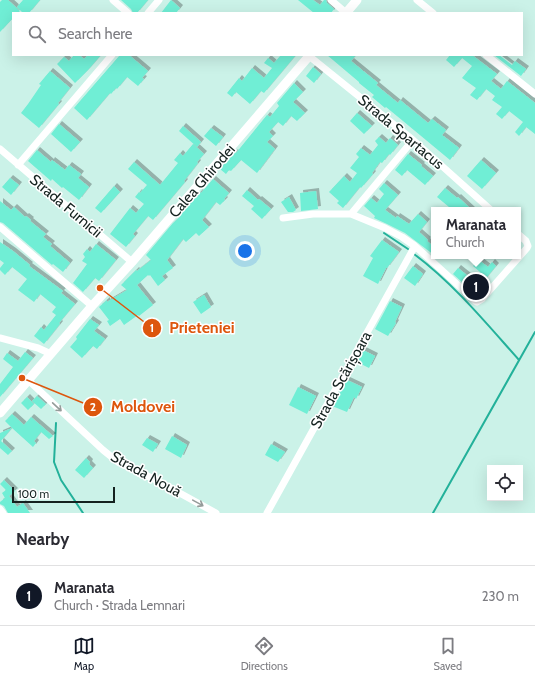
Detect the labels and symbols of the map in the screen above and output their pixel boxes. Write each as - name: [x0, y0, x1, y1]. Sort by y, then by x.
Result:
- street label: Strada Spartacus: [354, 91, 448, 173]
- street label: Calea Ghirodei: [165, 141, 239, 221]
- street label: Strada Furnicii: [26, 171, 106, 241]
- your location: [235, 241, 255, 261]
- pin: 1: [463, 272, 489, 302]
- callout: Prieteniei: [142, 314, 243, 342]
- text: Prieteniei: [169, 318, 235, 337]
- text: 1: [150, 320, 154, 335]
- street label: Strada Scărișoara: [307, 327, 376, 432]
- callout: Moldovei: [83, 393, 183, 421]
- text: Moldovei: [111, 397, 175, 416]
- text: 2: [90, 399, 96, 414]
- one-way arrow: [52, 402, 62, 412]
- street label: Strada Nouă: [108, 447, 185, 501]
- scale bar: [12, 485, 115, 504]
- one-way arrow: [192, 499, 204, 507]

